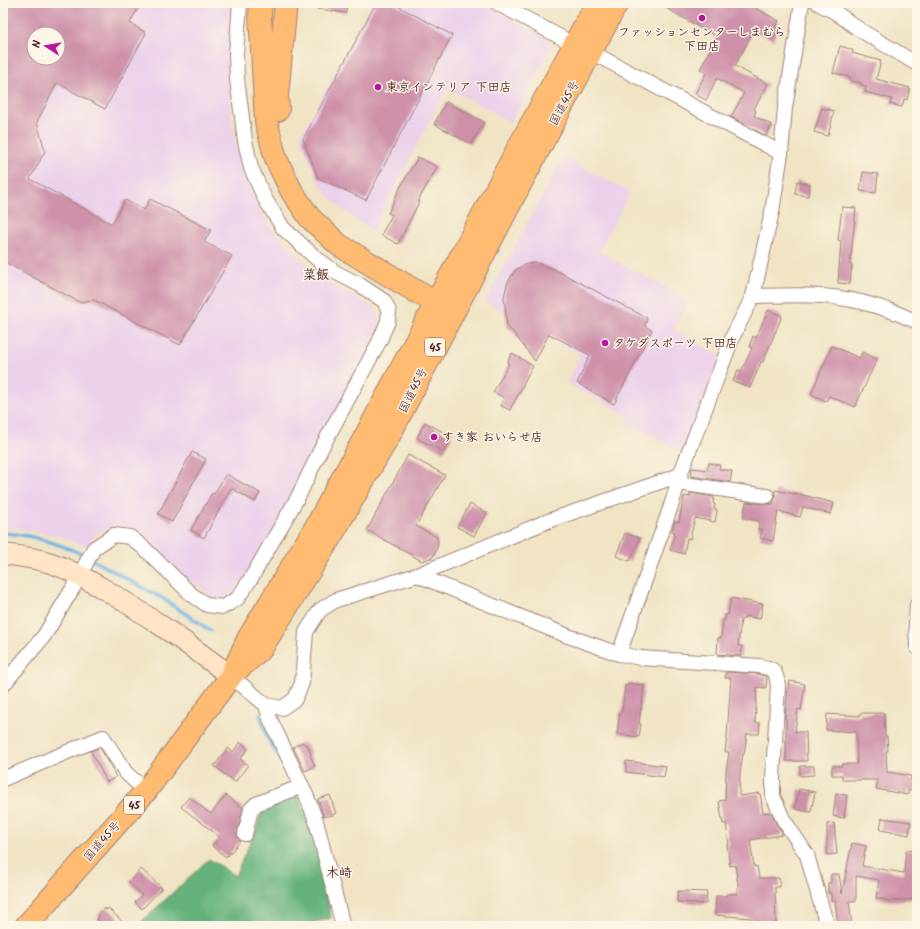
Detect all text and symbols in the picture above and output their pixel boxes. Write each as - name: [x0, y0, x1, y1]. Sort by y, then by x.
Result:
- marker: ファッションセンターしまむら 下田店: [697, 13, 707, 23]
- place label: ファッションセンターしまむら 下田店: [618, 23, 786, 56]
- north arrow: [26, 26, 66, 66]
- text: N: [28, 39, 47, 49]
- street label: 国道45号: [545, 77, 584, 129]
- place label: 東京インテリア 下田店: [386, 78, 512, 97]
- marker: 東京インテリア 下田店: [373, 82, 383, 92]
- district label: 菜飯: [303, 265, 329, 286]
- place label: タケダスポーツ 下田店: [613, 334, 737, 353]
- road number: 45: [425, 338, 445, 356]
- marker: タケダスポーツ 下田店: [600, 338, 610, 348]
- street label: 国道45号: [394, 364, 433, 416]
- place label: すき家 おいらせ店: [442, 428, 543, 447]
- marker: すき家 おいらせ店: [429, 432, 439, 442]
- road number: 45: [124, 796, 144, 814]
- street label: 国道45号: [79, 817, 126, 866]
- district label: 木崎: [326, 863, 352, 884]

